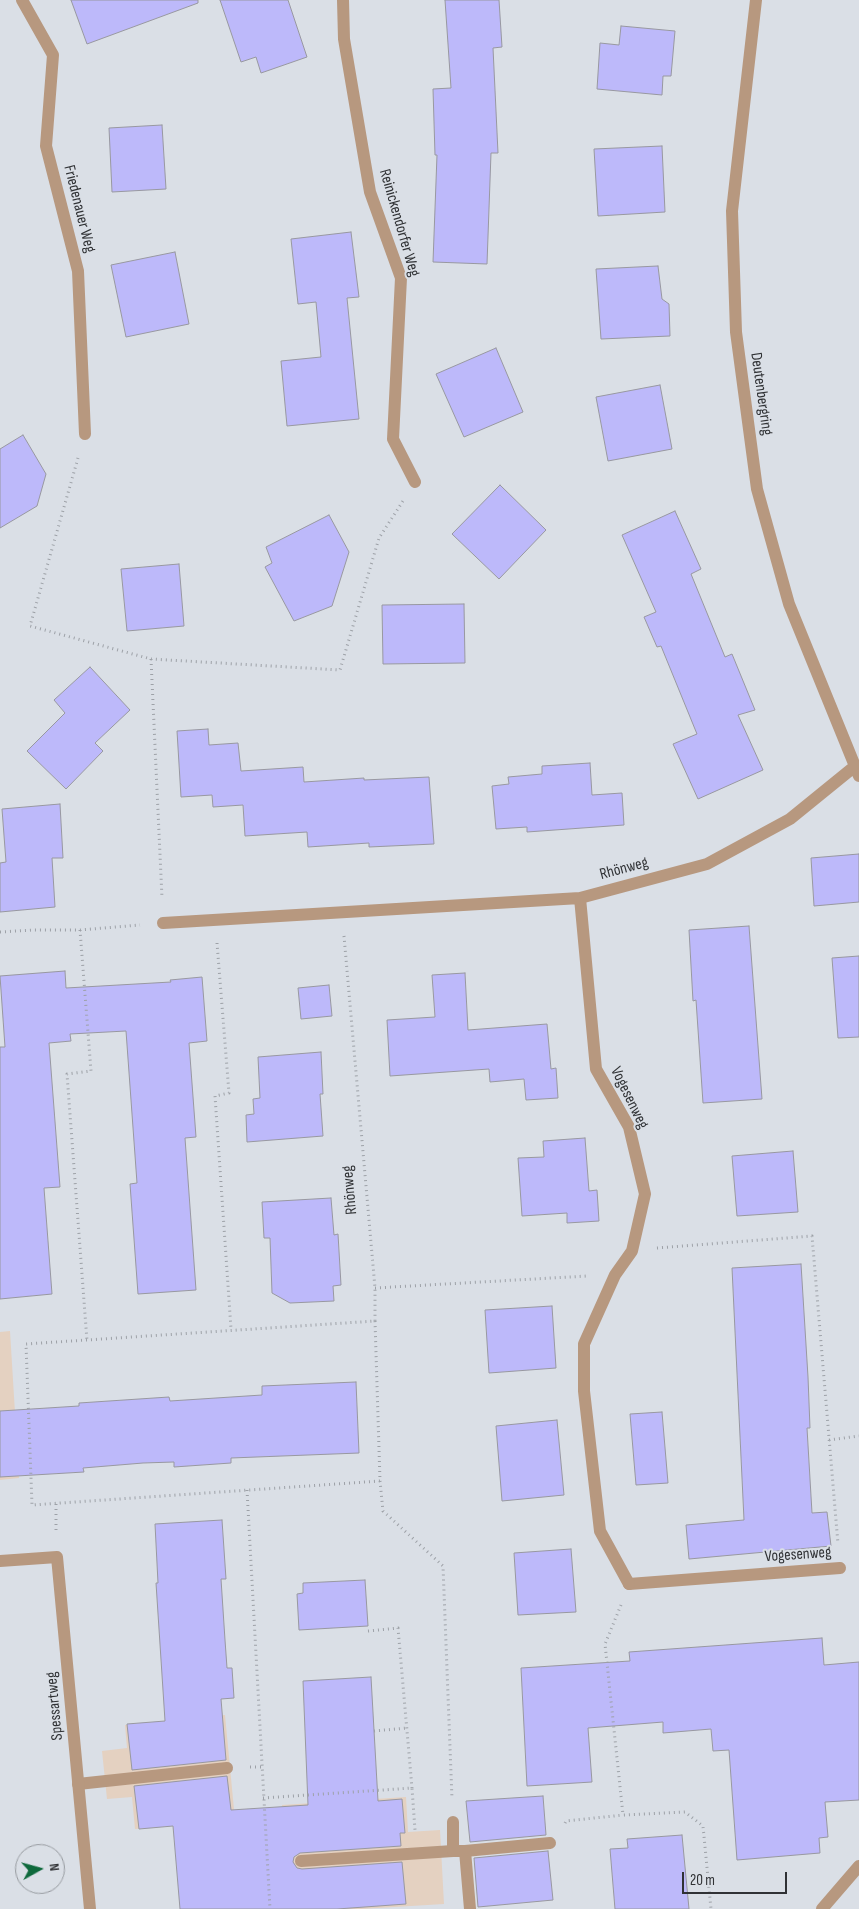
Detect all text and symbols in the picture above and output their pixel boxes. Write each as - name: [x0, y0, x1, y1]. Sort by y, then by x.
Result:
- street label: Friedenauer Weg: [59, 163, 99, 255]
- street label: Reinickendorfer Weg: [374, 167, 424, 279]
- street label: Deutenbergring: [746, 351, 776, 437]
- street label: Rhönweg: [598, 853, 650, 885]
- street label: Vogesenweg: [606, 1064, 652, 1132]
- street label: Rhönweg: [338, 1165, 362, 1215]
- street label: Vogesenweg: [764, 1543, 832, 1567]
- street label: Spessartweg: [42, 1671, 68, 1741]
- north arrow: [15, 1844, 65, 1894]
- text: N: [45, 1862, 63, 1872]
- scale bar: [684, 1862, 789, 1894]
- text: 20 m: [690, 1871, 715, 1890]

